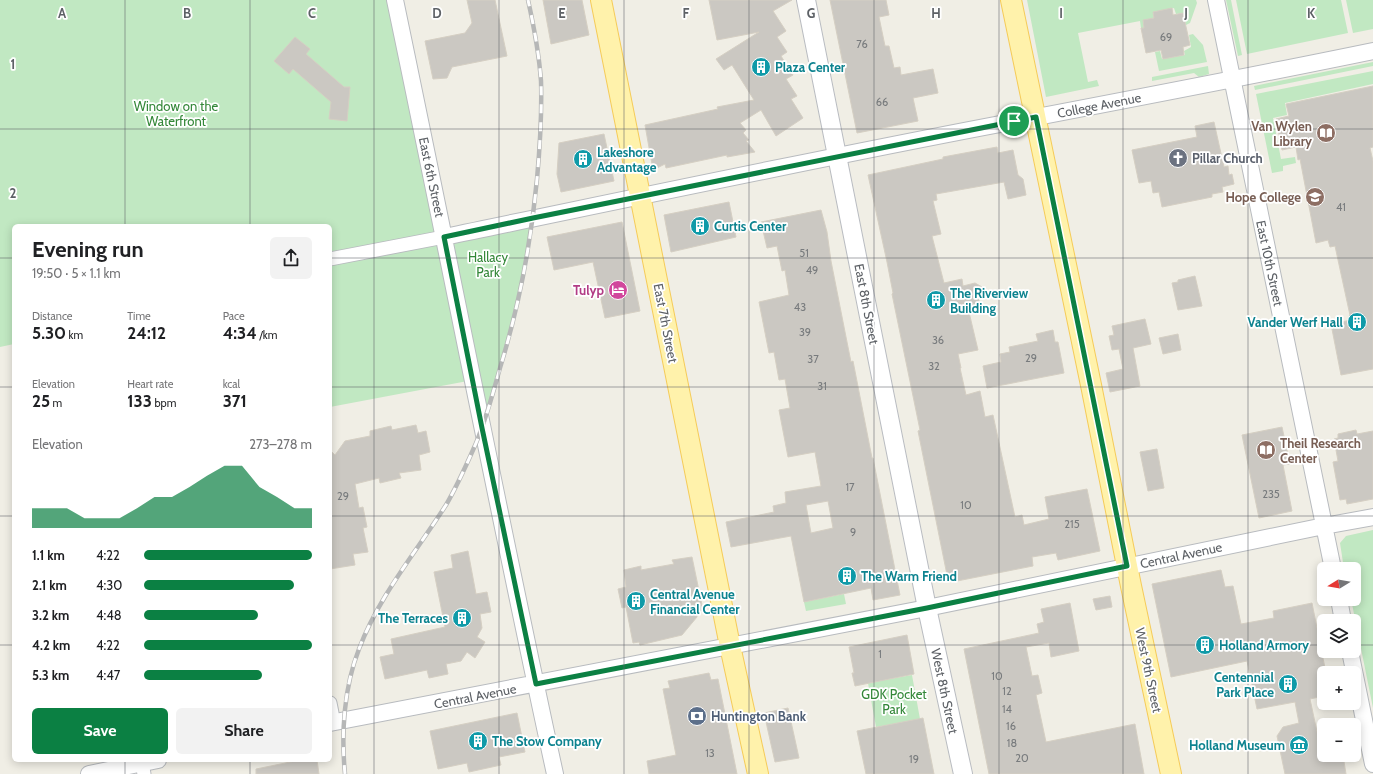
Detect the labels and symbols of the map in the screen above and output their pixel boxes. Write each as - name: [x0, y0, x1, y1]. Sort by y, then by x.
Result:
- text: A: [58, 5, 67, 21]
- text: B: [183, 5, 191, 21]
- text: C: [308, 5, 316, 21]
- text: D: [432, 5, 442, 21]
- text: E: [558, 5, 566, 21]
- text: F: [683, 5, 690, 21]
- text: G: [807, 5, 816, 21]
- text: H: [931, 5, 941, 21]
- text: I: [1059, 5, 1063, 21]
- text: J: [1183, 5, 1188, 21]
- text: K: [1307, 5, 1316, 21]
- house number: 69: [1160, 30, 1172, 44]
- house number: 76: [856, 37, 868, 51]
- text: 1: [11, 56, 15, 72]
- building icon: Plaza Center: [750, 56, 772, 78]
- place label: Plaza Center: [775, 59, 846, 75]
- street label: College Avenue: [1056, 89, 1143, 121]
- house number: 66: [876, 95, 888, 109]
- park label: Window on the Waterfront: [134, 98, 219, 129]
- pin: [997, 104, 1031, 138]
- place label: Van Wylen Library: [1251, 118, 1312, 149]
- library icon: Van Wylen Library: [1315, 122, 1337, 144]
- street label: East 6th Street: [416, 136, 448, 219]
- place label: Lakeshore Advantage: [597, 144, 657, 175]
- church icon: Pillar Church: [1167, 147, 1189, 169]
- building icon: Lakeshore Advantage: [572, 148, 594, 170]
- place label: Pillar Church: [1192, 150, 1263, 166]
- text: 2: [10, 185, 17, 201]
- school or university icon: Hope College: [1304, 186, 1326, 208]
- place label: Hope College: [1225, 189, 1301, 205]
- house number: 41: [1336, 200, 1346, 214]
- building icon: Curtis Center: [689, 215, 711, 237]
- place label: Curtis Center: [714, 218, 787, 234]
- street label: East 10th Street: [1253, 219, 1287, 308]
- house number: 51: [799, 246, 809, 260]
- park label: Hallacy Park: [468, 249, 508, 280]
- street label: East 8th Street: [851, 262, 883, 346]
- house number: 49: [806, 263, 818, 277]
- hotel icon: Tulyp: [607, 279, 629, 301]
- place label: Tulyp: [573, 282, 605, 298]
- street label: East 7th Street: [650, 282, 682, 365]
- place label: The Riverview Building: [950, 285, 1029, 316]
- building icon: The Riverview Building: [925, 289, 947, 311]
- house number: 43: [794, 300, 806, 314]
- building icon: Vander Werf Hall: [1346, 311, 1368, 333]
- place label: Vander Werf Hall: [1247, 314, 1344, 330]
- house number: 39: [799, 325, 811, 339]
- house number: 36: [932, 333, 944, 347]
- house number: 29: [1025, 351, 1037, 365]
- house number: 37: [807, 352, 819, 366]
- house number: 32: [928, 359, 940, 373]
- house number: 31: [817, 379, 827, 393]
- place label: Theil Research Center: [1280, 435, 1361, 466]
- library icon: Theil Research Center: [1255, 439, 1277, 461]
- house number: 17: [845, 480, 855, 494]
- house number: 235: [1262, 487, 1280, 501]
- house number: 29: [337, 489, 349, 503]
- house number: 10: [960, 498, 972, 512]
- house number: 215: [1064, 517, 1080, 531]
- house number: 9: [850, 525, 856, 539]
- street label: Central Avenue: [1138, 538, 1224, 572]
- north arrow: [1317, 562, 1361, 606]
- building icon: The Warm Friend: [836, 565, 858, 587]
- place label: The Warm Friend: [861, 568, 957, 584]
- place label: Central Avenue Financial Center: [650, 586, 740, 617]
- building icon: Central Avenue Financial Center: [625, 590, 647, 612]
- building icon: The Terraces: [451, 607, 473, 629]
- place label: The Terraces: [378, 610, 448, 626]
- street label: West 9th Street: [1132, 626, 1166, 714]
- building icon: Holland Armory: [1194, 634, 1216, 656]
- place label: Holland Armory: [1219, 637, 1309, 653]
- house number: 1: [878, 647, 882, 661]
- street label: West 8th Street: [928, 647, 962, 736]
- house number: 10: [991, 669, 1003, 683]
- place label: Centennial Park Place: [1214, 669, 1275, 700]
- building icon: Centennial Park Place: [1277, 673, 1299, 695]
- street label: Central Avenue: [432, 680, 518, 712]
- house number: 12: [1002, 684, 1012, 698]
- park label: GDK Pocket Park: [861, 686, 927, 717]
- house number: 14: [1002, 702, 1013, 716]
- bank icon: Huntington Bank: [686, 705, 708, 727]
- place label: Huntington Bank: [711, 708, 807, 724]
- house number: 16: [1006, 719, 1016, 733]
- building icon: The Stow Company: [467, 730, 489, 752]
- place label: The Stow Company: [492, 733, 602, 749]
- museum icon: Holland Museum: [1288, 734, 1310, 756]
- house number: 18: [1007, 736, 1017, 750]
- place label: Holland Museum: [1189, 737, 1285, 753]
- house number: 13: [705, 746, 715, 760]
- house number: 20: [1015, 751, 1029, 765]
- house number: 19: [909, 752, 919, 766]

